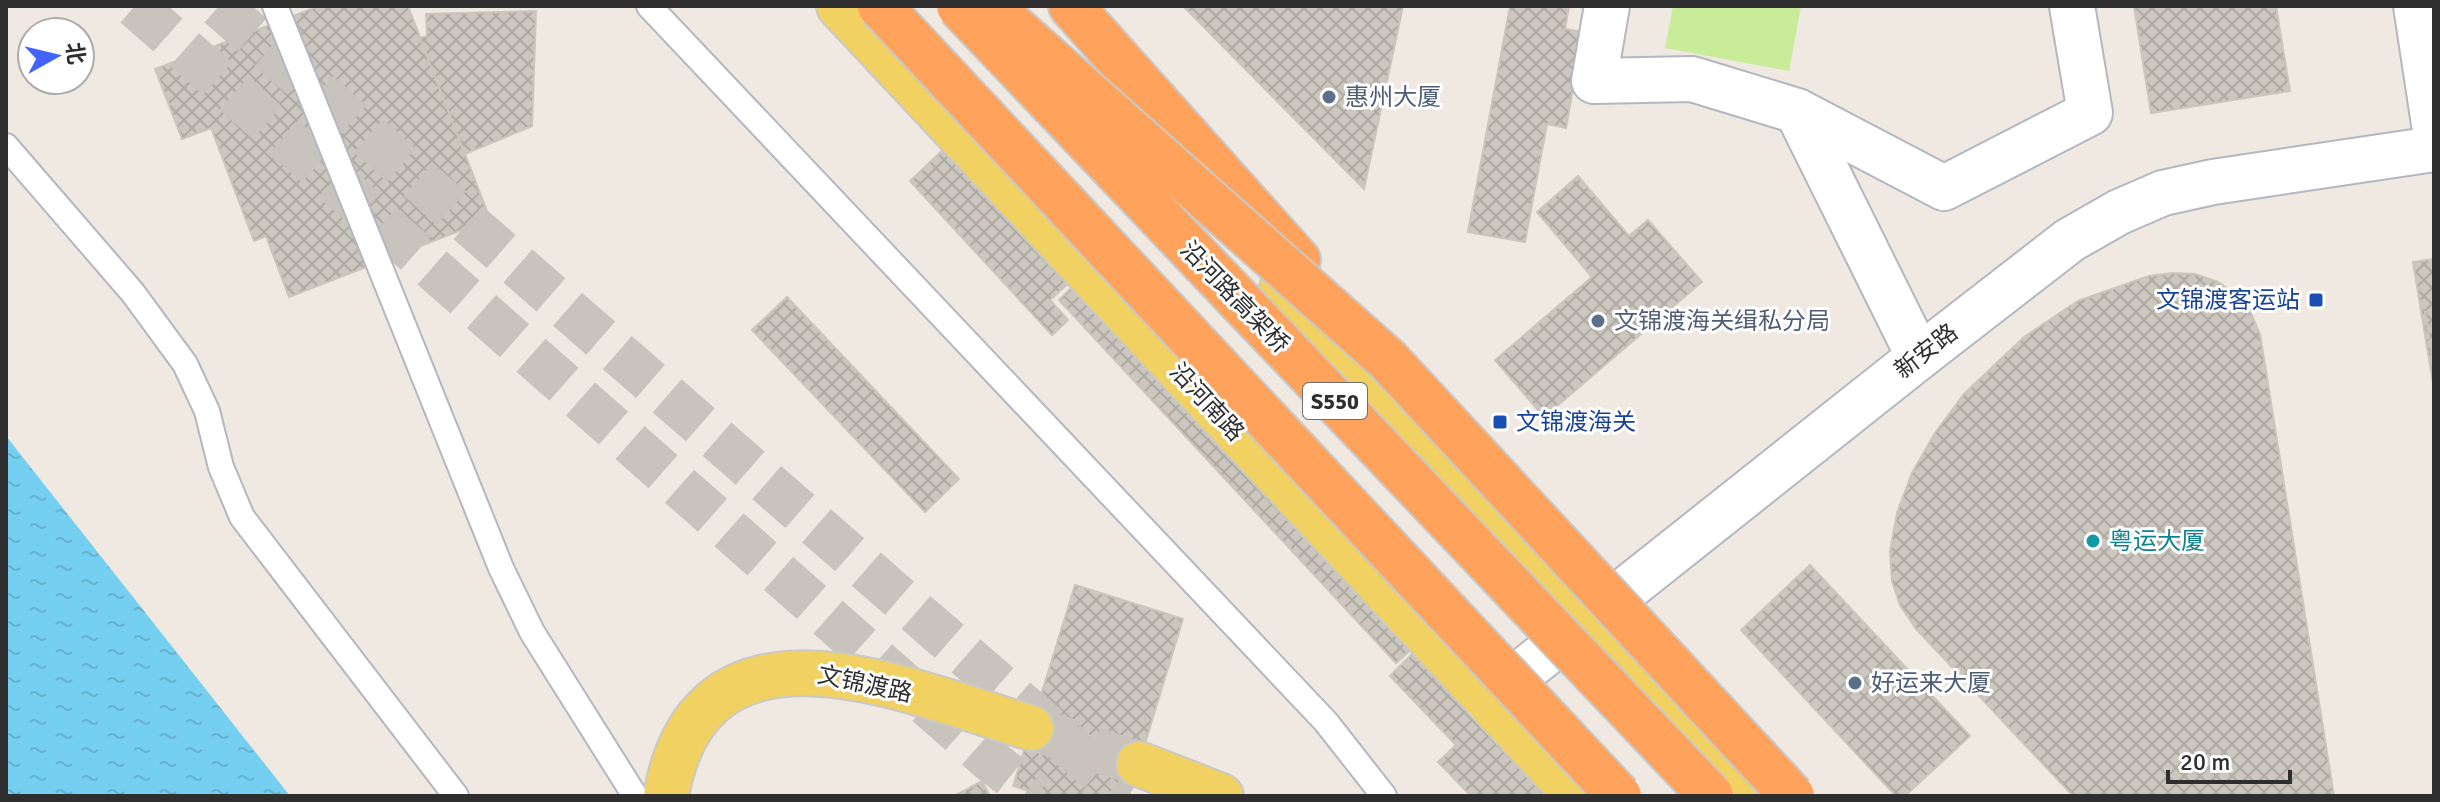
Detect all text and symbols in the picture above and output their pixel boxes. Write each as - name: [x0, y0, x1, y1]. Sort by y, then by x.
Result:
- north arrow: [16, 16, 96, 96]
- text: 北: [60, 41, 90, 66]
- place label: 惠州大厦: [1345, 82, 1441, 112]
- marker: 惠州大厦: [1320, 88, 1338, 106]
- street label: 沿河路高架桥: [1174, 235, 1296, 359]
- place label: 文锦渡客运站: [2156, 285, 2300, 315]
- marker: 文锦渡客运站: [2307, 291, 2325, 309]
- place label: 文锦渡海关缉私分局: [1614, 306, 1830, 336]
- marker: 文锦渡海关缉私分局: [1589, 312, 1607, 330]
- street label: 新安路: [1888, 317, 1964, 385]
- street label: 沿河南路: [1163, 357, 1251, 447]
- road number: S550: [1303, 383, 1367, 419]
- place label: 文锦渡海关: [1516, 407, 1636, 437]
- marker: 文锦渡海关: [1491, 413, 1509, 431]
- place label: 粤运大厦: [2109, 526, 2205, 556]
- marker: 粤运大厦: [2084, 532, 2102, 550]
- street label: 文锦渡路: [815, 659, 915, 709]
- place label: 好运来大厦: [1871, 668, 1991, 698]
- marker: 好运来大厦: [1846, 674, 1864, 692]
- scale bar: [2168, 734, 2290, 784]
- text: 20 m: [2180, 747, 2230, 777]

